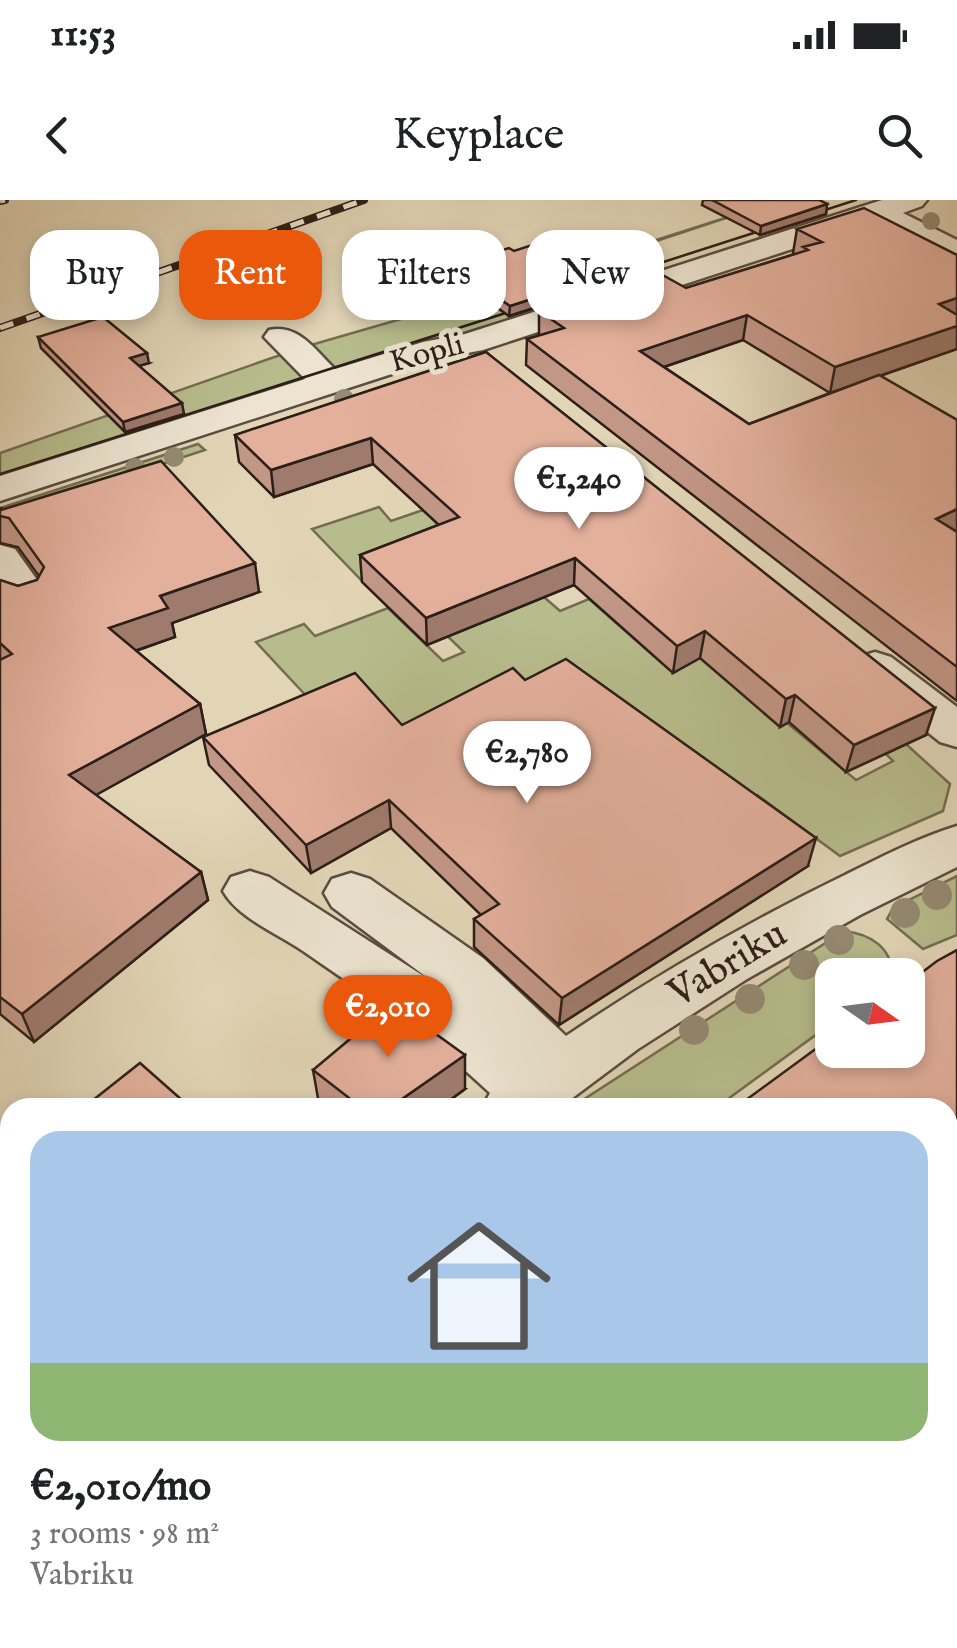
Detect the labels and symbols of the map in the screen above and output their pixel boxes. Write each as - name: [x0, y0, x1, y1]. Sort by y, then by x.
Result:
- street label: Kopli: [386, 325, 468, 383]
- pin: €1,240: [498, 447, 660, 532]
- pin: €2,780: [446, 721, 608, 806]
- street label: Vabriku: [658, 910, 797, 1021]
- north arrow: [815, 958, 925, 1068]
- pin: €2,010: [307, 975, 469, 1060]

